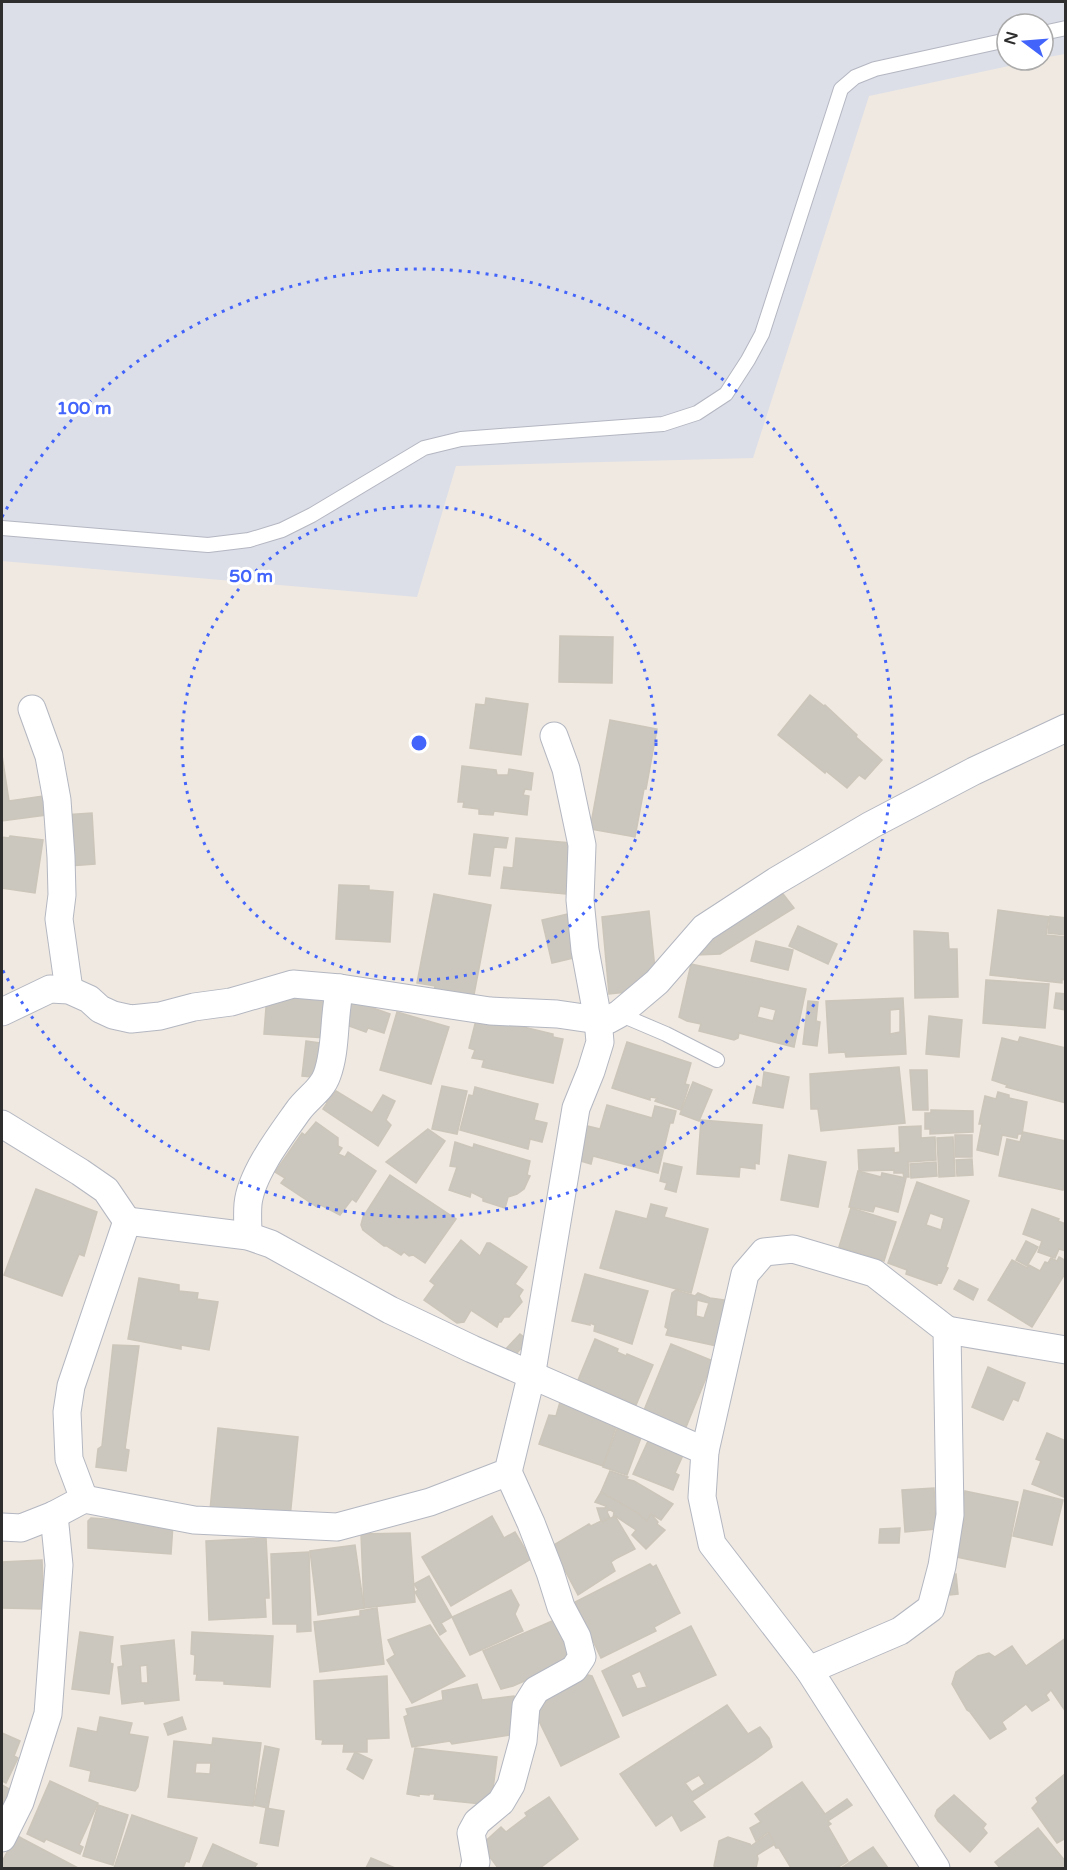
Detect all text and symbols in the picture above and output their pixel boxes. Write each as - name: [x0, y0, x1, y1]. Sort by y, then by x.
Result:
- north arrow: [995, 12, 1055, 72]
- text: N: [1000, 29, 1023, 47]
- text: 100 m: [56, 397, 112, 419]
- text: 50 m: [229, 565, 273, 587]
- centre of rings: [409, 733, 429, 753]

